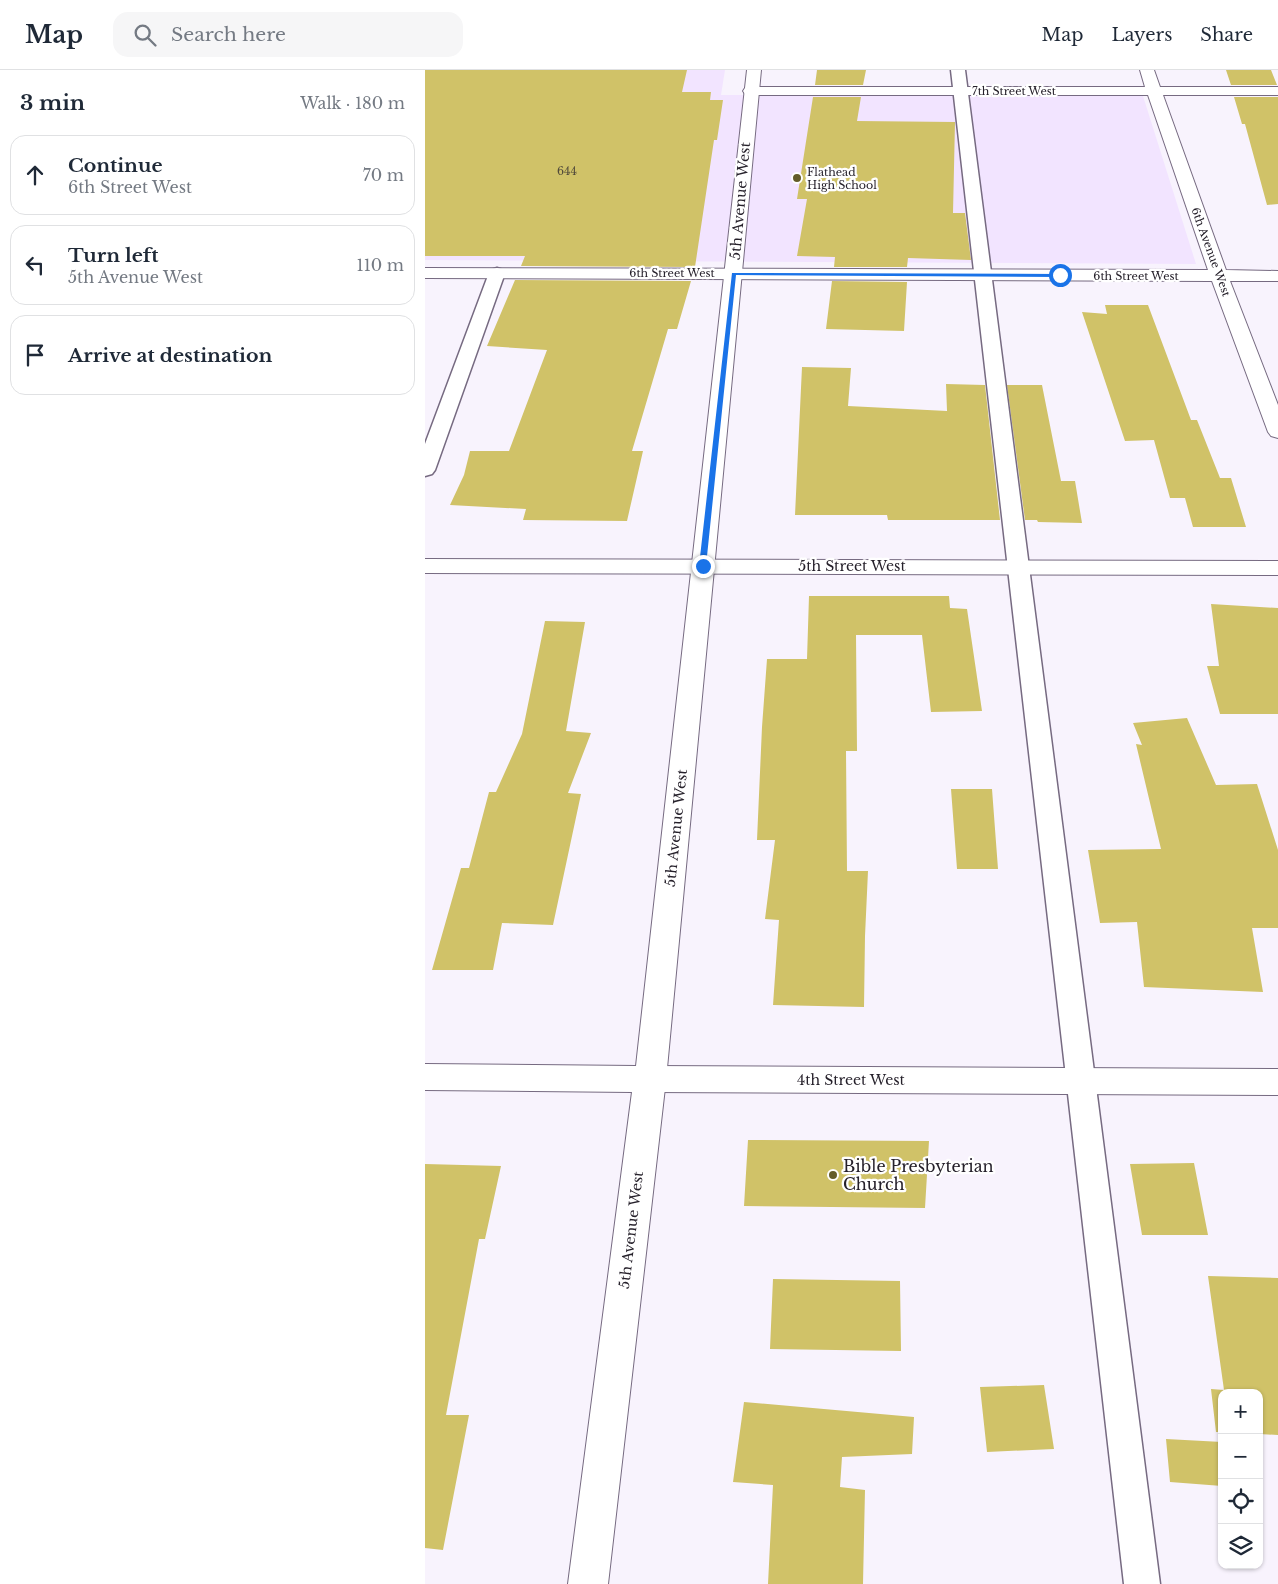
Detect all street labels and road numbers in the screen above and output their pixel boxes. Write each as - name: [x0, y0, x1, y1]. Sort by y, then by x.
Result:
- street label: 7th Street West: [972, 84, 1057, 98]
- street label: 5th Avenue West: [726, 141, 754, 261]
- street label: 6th Avenue West: [1188, 206, 1234, 299]
- street label: 6th Street West: [629, 266, 715, 280]
- street label: 6th Street West: [1093, 269, 1179, 283]
- street label: 5th Street West: [798, 557, 906, 575]
- street label: 5th Avenue West: [661, 768, 691, 888]
- street label: 4th Street West: [797, 1071, 906, 1089]
- street label: 5th Avenue West: [615, 1170, 647, 1290]

